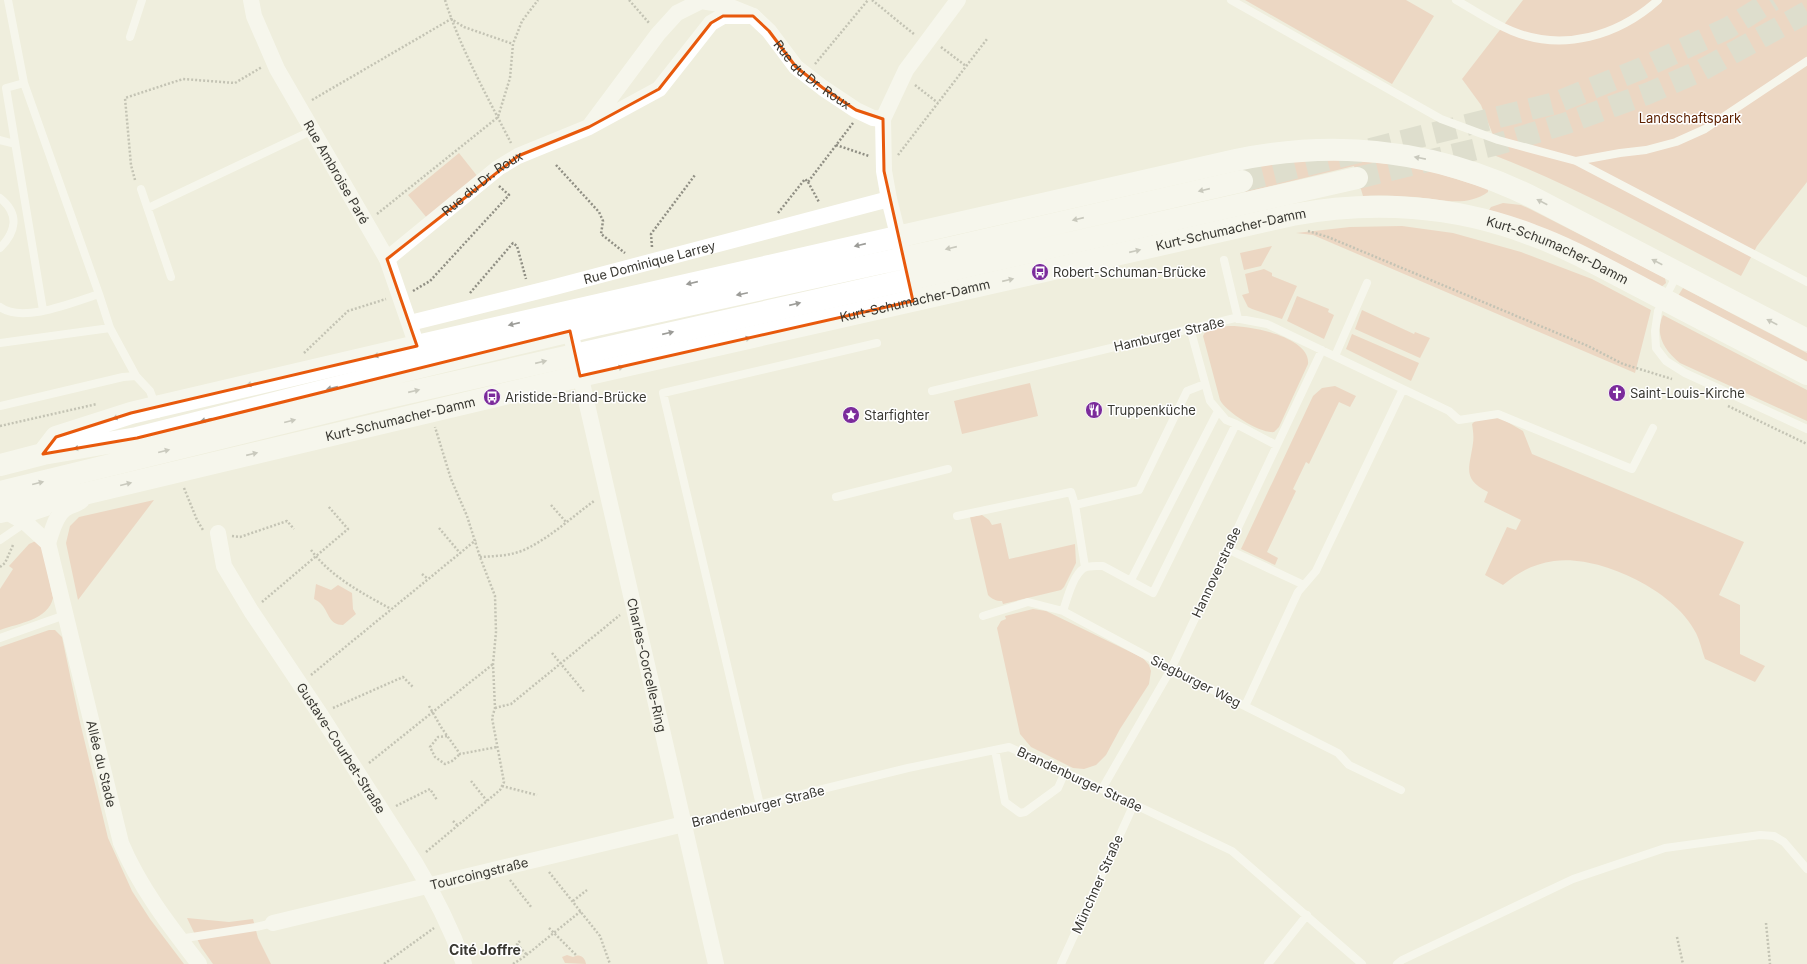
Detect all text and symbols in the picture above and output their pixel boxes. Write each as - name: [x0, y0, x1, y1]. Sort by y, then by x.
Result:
- street label: Rue du Dr. Roux: [770, 37, 854, 113]
- park label: Landschaftspark: [1639, 110, 1741, 126]
- street label: Rue Ambroise Paré: [300, 117, 373, 227]
- street label: Rue du Dr. Roux: [438, 147, 525, 219]
- one-way arrow: [1414, 154, 1426, 160]
- one-way arrow: [1198, 187, 1210, 193]
- one-way arrow: [1536, 199, 1548, 205]
- street label: Kurt-Schumacher-Damm: [1154, 205, 1307, 254]
- street label: Kurt-Schumacher-Damm: [1485, 213, 1631, 288]
- one-way arrow: [1071, 216, 1084, 222]
- street label: Rue Dominique Larrey: [582, 237, 717, 287]
- one-way arrow: [854, 242, 866, 248]
- one-way arrow: [945, 245, 957, 251]
- one-way arrow: [1129, 247, 1141, 253]
- one-way arrow: [1651, 259, 1663, 265]
- bus stop icon: Robert-Schuman-Brücke: [1030, 262, 1050, 282]
- place label: Robert-Schuman-Brücke: [1053, 264, 1206, 280]
- street label: Kurt-Schumacher-Damm: [838, 276, 991, 325]
- one-way arrow: [1002, 276, 1015, 282]
- one-way arrow: [686, 281, 699, 287]
- one-way arrow: [736, 291, 748, 297]
- one-way arrow: [789, 301, 801, 307]
- street label: Hamburger Straße: [1112, 313, 1226, 355]
- one-way arrow: [1767, 319, 1778, 325]
- one-way arrow: [508, 322, 520, 328]
- one-way arrow: [662, 330, 674, 336]
- one-way arrow: [739, 336, 751, 342]
- one-way arrow: [373, 352, 385, 358]
- one-way arrow: [535, 359, 547, 365]
- one-way arrow: [612, 364, 624, 370]
- one-way arrow: [246, 382, 258, 388]
- church icon: Saint-Louis-Kirche: [1607, 383, 1627, 403]
- place label: Saint-Louis-Kirche: [1630, 385, 1745, 401]
- one-way arrow: [326, 386, 338, 392]
- bus stop icon: Aristide-Briand-Brücke: [482, 387, 502, 407]
- one-way arrow: [408, 388, 421, 394]
- place label: Aristide-Briand-Brücke: [505, 389, 647, 405]
- street label: Kurt-Schumacher-Damm: [324, 393, 477, 444]
- restaurant icon: Truppenküche: [1084, 400, 1104, 420]
- place label: Truppenküche: [1107, 402, 1196, 418]
- place icon: Starfighter: [841, 405, 861, 425]
- place label: Starfighter: [864, 407, 929, 423]
- one-way arrow: [112, 414, 124, 420]
- one-way arrow: [284, 417, 296, 423]
- one-way arrow: [200, 418, 212, 424]
- one-way arrow: [73, 445, 85, 451]
- one-way arrow: [158, 448, 170, 454]
- one-way arrow: [246, 450, 258, 456]
- one-way arrow: [32, 480, 44, 486]
- one-way arrow: [120, 481, 132, 487]
- street label: Hannoverstraße: [1188, 524, 1244, 620]
- street label: Charles-Corcelle-Ring: [624, 596, 670, 734]
- street label: Siegburger Weg: [1148, 651, 1244, 711]
- street label: Gustave-Courbet-Straße: [293, 679, 389, 816]
- street label: Allée du Stade: [83, 719, 120, 809]
- street label: Brandenburger Straße: [1015, 743, 1145, 815]
- street label: Brandenburger Straße: [690, 782, 826, 830]
- street label: Münchner Straße: [1068, 832, 1126, 936]
- street label: Tourcoingstraße: [428, 854, 530, 893]
- district label: Cité Joffre: [449, 941, 521, 958]

